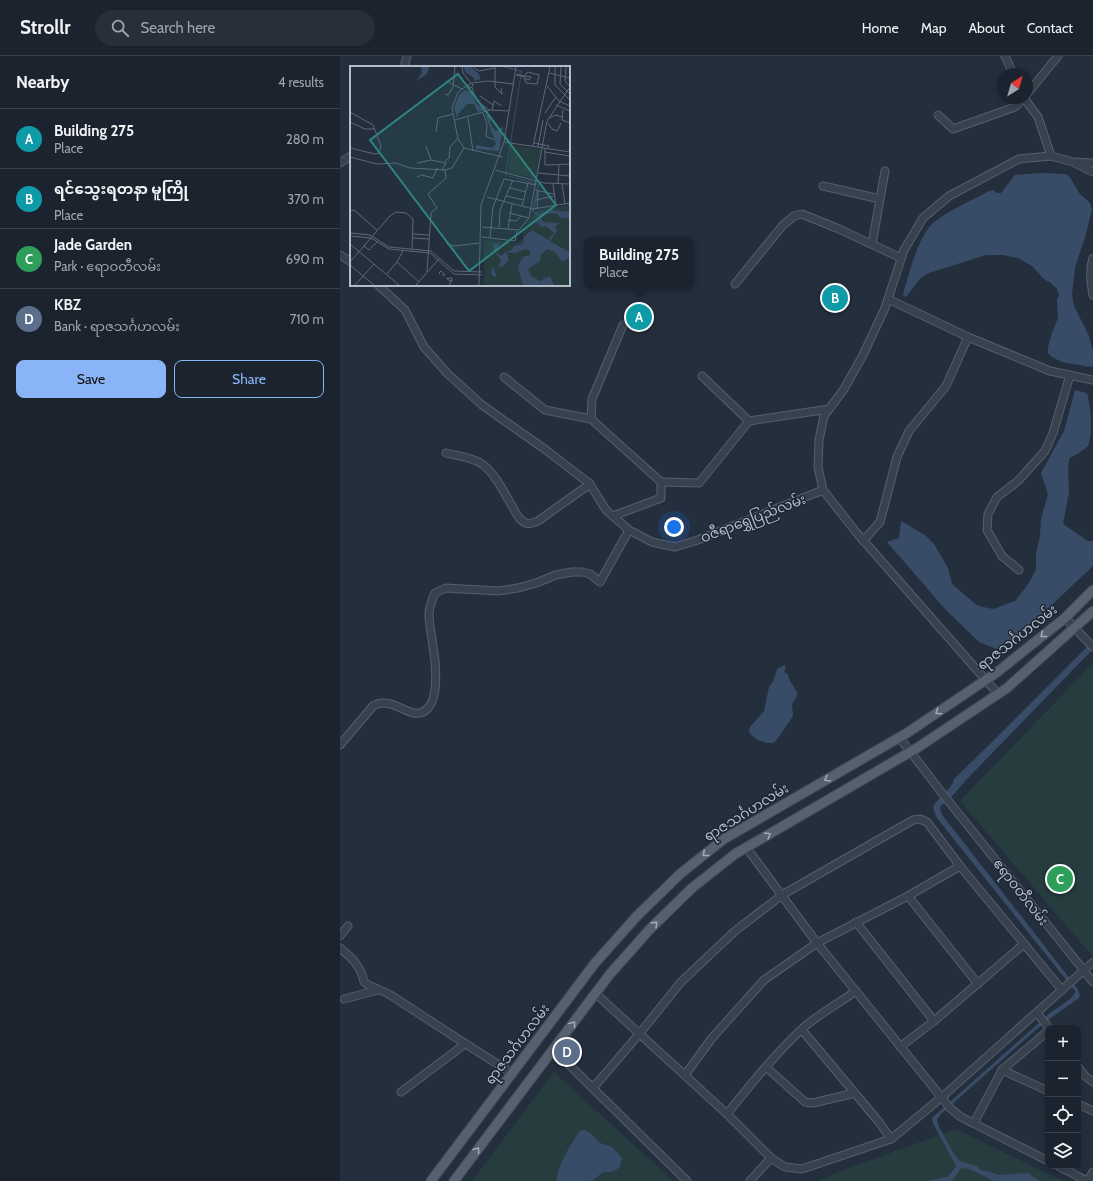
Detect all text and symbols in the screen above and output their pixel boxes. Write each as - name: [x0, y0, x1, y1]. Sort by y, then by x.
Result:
- search box: [95, 10, 375, 46]
- text: Strollr: [20, 16, 71, 39]
- icon: search: [109, 17, 131, 39]
- text: Search here: [141, 19, 215, 37]
- text: Home: [862, 19, 899, 37]
- text: Map: [921, 19, 946, 37]
- text: About: [968, 19, 1005, 37]
- text: Contact: [1027, 19, 1073, 37]
- inset map: [350, 66, 570, 286]
- north arrow: [997, 68, 1033, 104]
- text: Nearby: [16, 72, 69, 92]
- text: 4 results: [278, 74, 324, 90]
- text: Building 275: [54, 122, 134, 140]
- text: A: [25, 131, 33, 147]
- text: 280 m: [286, 131, 324, 147]
- text: Place: [54, 140, 83, 156]
- text: ရင်သွေးရတနာ မူကြို: [54, 180, 189, 198]
- text: B: [25, 191, 33, 207]
- text: 370 m: [287, 191, 324, 207]
- text: Place: [54, 207, 83, 223]
- text: Jade Garden: [54, 236, 132, 254]
- popup: [584, 237, 694, 289]
- text: Building 275: [599, 246, 679, 264]
- text: C: [25, 251, 33, 267]
- text: 690 m: [286, 251, 324, 267]
- text: Park · ဧရာဝတီလမ်း: [54, 258, 161, 274]
- text: Place: [599, 264, 628, 280]
- pin: B: [822, 283, 848, 313]
- text: KBZ: [54, 296, 81, 314]
- pin: A: [626, 302, 652, 332]
- text: D: [24, 311, 34, 327]
- text: 710 m: [290, 311, 324, 327]
- text: Bank · ရာဇသင်္ဂဟလမ်း: [54, 318, 180, 334]
- button: Save: [16, 360, 166, 398]
- button: Share: [174, 360, 324, 398]
- street label: ဝဇီရာရွှေပြည်လမ်း: [697, 489, 809, 549]
- your location: [664, 517, 684, 537]
- street label: ရာဇသင်္ဂဟလမ်း: [973, 599, 1062, 676]
- one-way arrow: [1041, 631, 1048, 638]
- one-way arrow: [936, 707, 943, 714]
- one-way arrow: [824, 774, 831, 781]
- street label: ရာဇသင်္ဂဟလမ်း: [700, 778, 793, 848]
- one-way arrow: [764, 832, 771, 839]
- one-way arrow: [702, 849, 709, 856]
- street label: ဧရာဝတီလမ်း: [987, 854, 1054, 931]
- pin: C: [1047, 864, 1073, 894]
- one-way arrow: [650, 921, 658, 928]
- street label: ရာဇသင်္ဂဟလမ်း: [480, 999, 556, 1090]
- one-way arrow: [568, 1021, 575, 1028]
- map controls: [1045, 1025, 1081, 1169]
- button: +: [1045, 1025, 1081, 1061]
- pin: D: [554, 1037, 580, 1067]
- button: −: [1045, 1061, 1081, 1097]
- button: locate: [1045, 1097, 1081, 1133]
- button: layers: [1045, 1133, 1081, 1169]
- one-way arrow: [473, 1147, 480, 1154]

